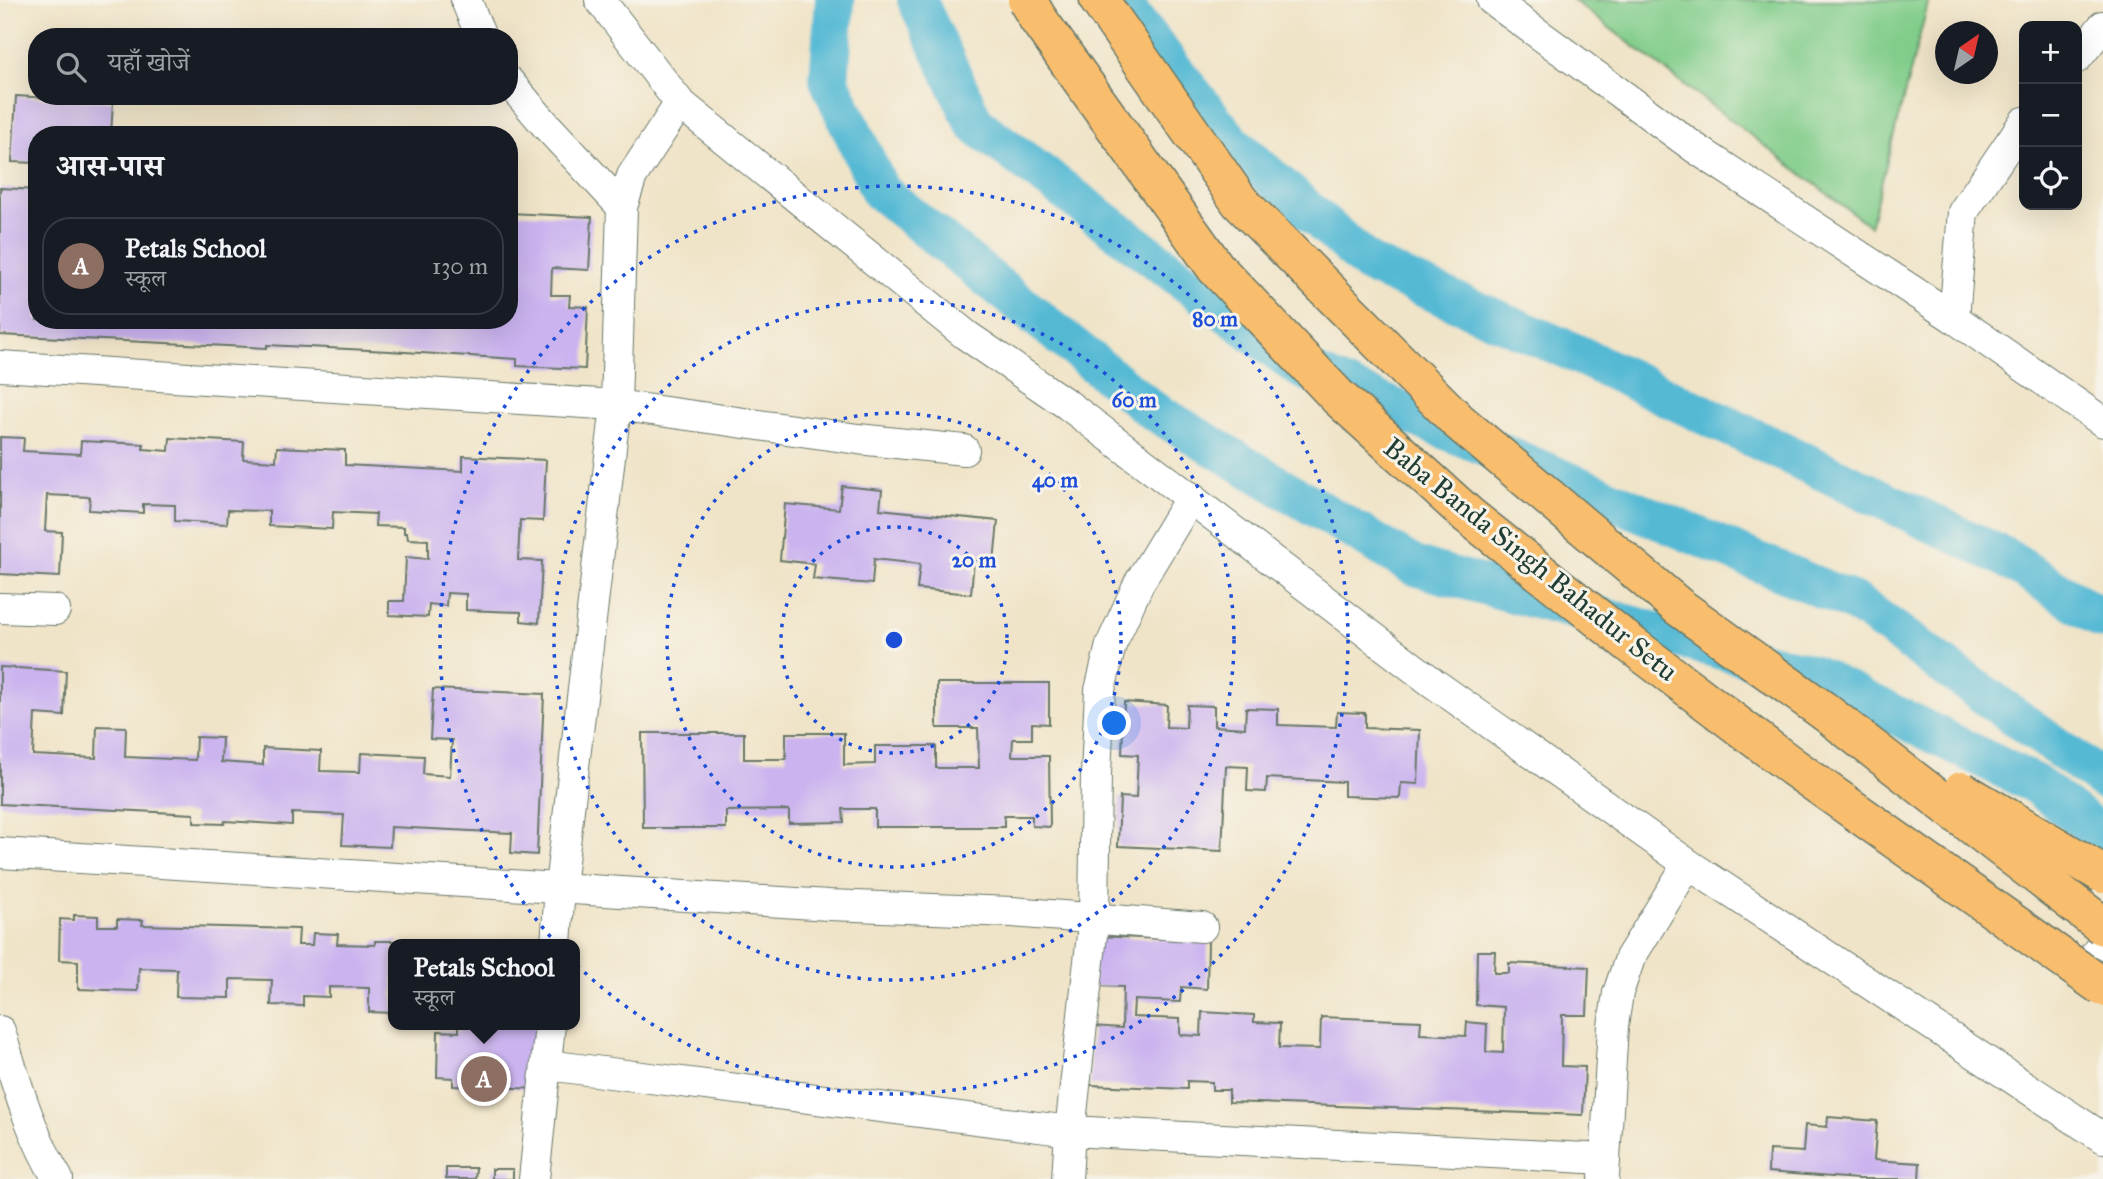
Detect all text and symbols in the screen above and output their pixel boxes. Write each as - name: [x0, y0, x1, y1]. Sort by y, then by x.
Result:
- north arrow: [1935, 21, 1998, 84]
- map controls: [2019, 21, 2082, 210]
- button: +: [2019, 21, 2082, 84]
- search box: [28, 28, 518, 105]
- text: यहाँ खोजें: [108, 46, 190, 78]
- icon: search: [52, 48, 90, 86]
- button: −: [2019, 84, 2082, 147]
- button: locate: [2019, 147, 2082, 210]
- text: आस-पास: [56, 148, 164, 184]
- text: Petals School: [125, 232, 266, 264]
- text: A: [73, 252, 89, 280]
- text: 130 m: [432, 252, 488, 280]
- text: स्कूल: [125, 264, 166, 292]
- text: 80 m: [1192, 306, 1238, 332]
- text: 60 m: [1111, 387, 1157, 413]
- street label: Baba Banda Singh Bahadur Setu: [1376, 430, 1685, 689]
- text: 40 m: [1032, 467, 1078, 493]
- text: 20 m: [952, 547, 997, 573]
- centre of rings: [882, 628, 906, 652]
- your location: [1097, 706, 1131, 740]
- popup: [388, 939, 580, 1030]
- text: Petals School: [413, 951, 555, 983]
- text: स्कूल: [413, 983, 454, 1011]
- pin: A: [461, 1053, 507, 1105]

